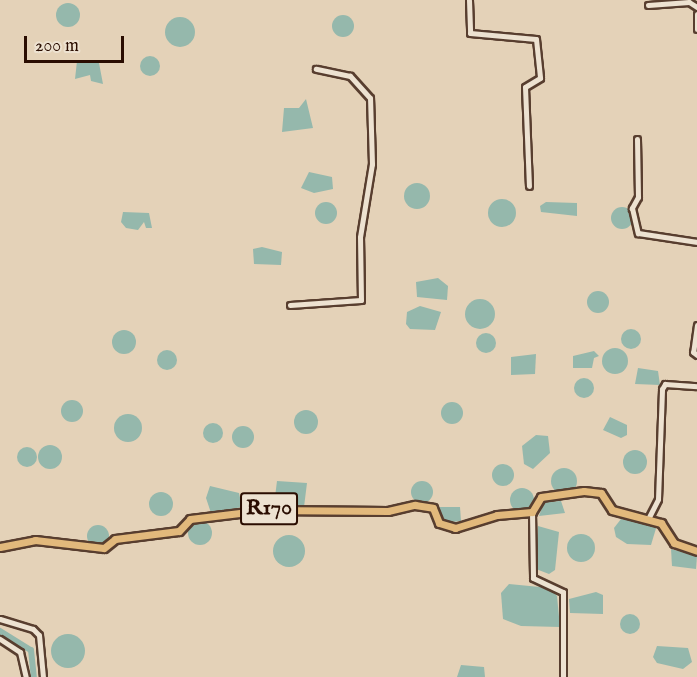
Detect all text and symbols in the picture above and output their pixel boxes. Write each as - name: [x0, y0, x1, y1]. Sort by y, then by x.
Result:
- scale bar: [27, 24, 128, 62]
- text: 200 m: [35, 35, 79, 58]
- road number: R170: [239, 490, 299, 528]

